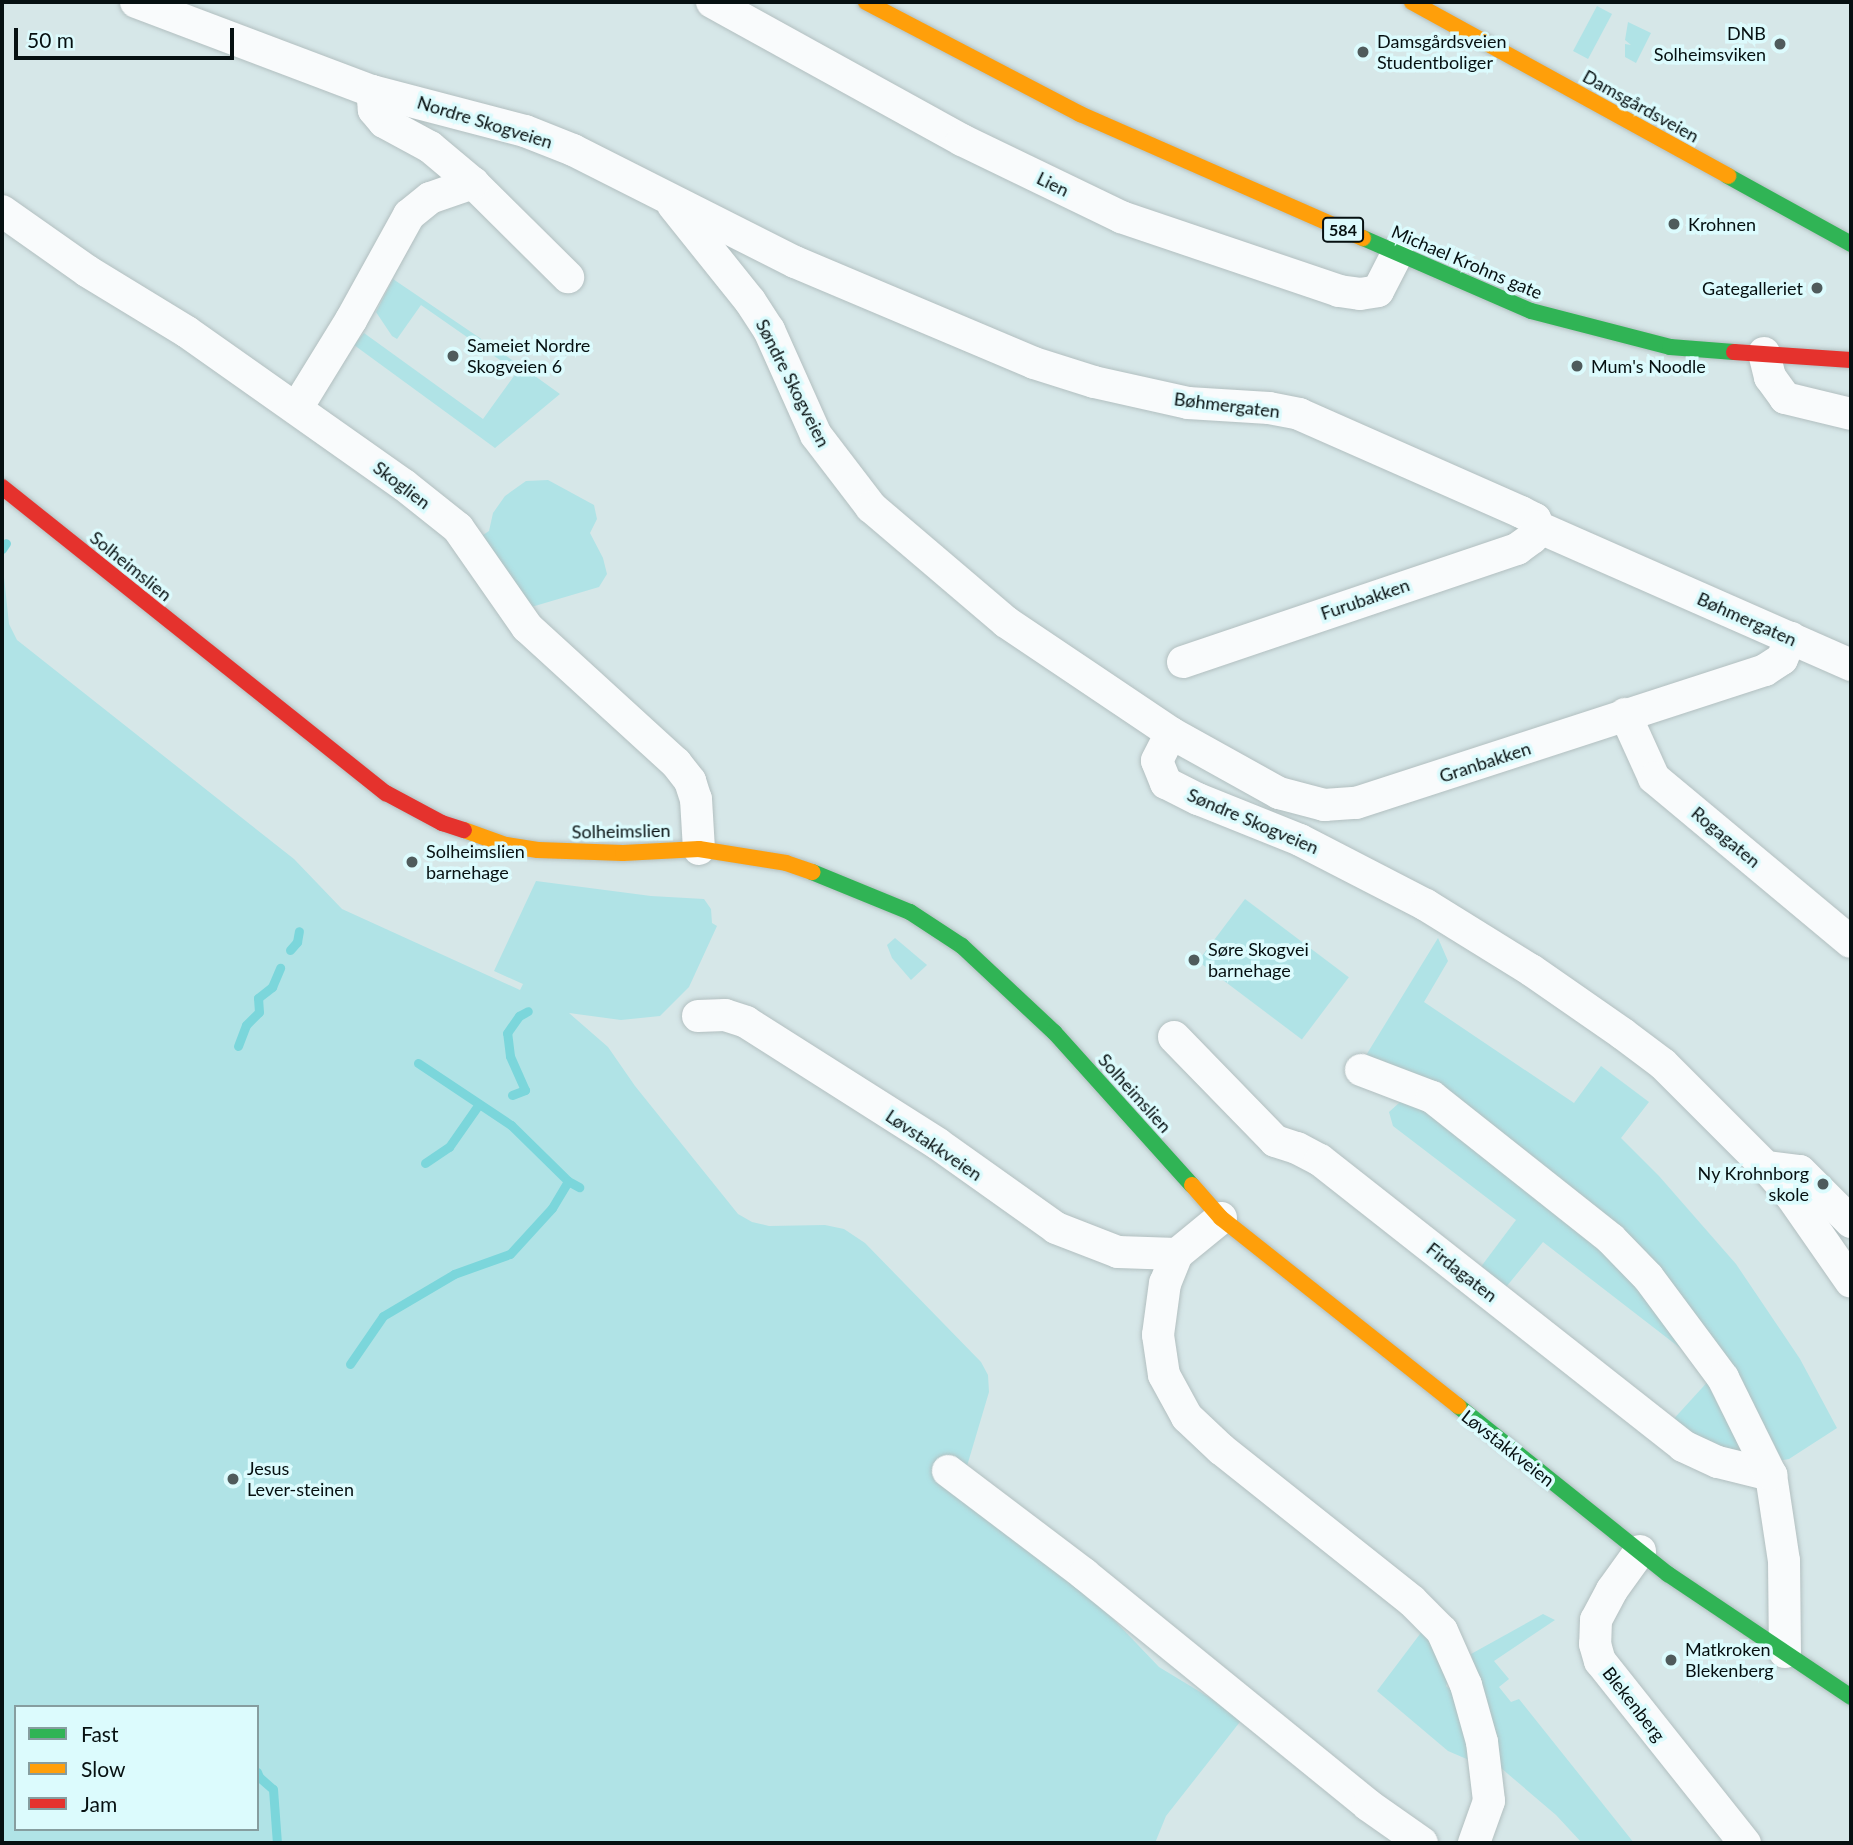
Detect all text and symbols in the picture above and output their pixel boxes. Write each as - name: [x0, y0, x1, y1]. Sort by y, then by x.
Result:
- scale bar: [18, 14, 238, 58]
- place label: DNB Solheimsviken: [1654, 23, 1766, 66]
- text: 50 m: [27, 27, 74, 52]
- place label: Damsgårdsveien Studentboliger: [1377, 31, 1507, 74]
- marker: DNB Solheimsviken: [1772, 36, 1788, 52]
- marker: Damsgårdsveien Studentboliger: [1355, 44, 1371, 60]
- street label: Damsgårdsveien: [1579, 65, 1703, 147]
- street label: Nordre Skogveien: [415, 91, 555, 153]
- street label: Lien: [1033, 167, 1073, 201]
- place label: Krohnen: [1688, 213, 1756, 235]
- marker: Krohnen: [1666, 216, 1682, 232]
- road number: 584: [1322, 218, 1364, 242]
- street label: Michael Krohns gate: [1388, 220, 1546, 304]
- place label: Gategalleriet: [1702, 277, 1803, 299]
- marker: Gategalleriet: [1809, 280, 1825, 296]
- street label: Søndre Skogveien: [751, 316, 835, 450]
- place label: Sameiet Nordre Skogveien 6: [467, 335, 590, 378]
- marker: Sameiet Nordre Skogveien 6: [445, 348, 461, 364]
- place label: Mum's Noodle: [1591, 355, 1706, 377]
- marker: Mum's Noodle: [1569, 358, 1585, 374]
- street label: Bøhmergaten: [1173, 388, 1281, 422]
- street label: Skoglien: [369, 457, 435, 513]
- street label: Solheimslien: [86, 527, 176, 605]
- street label: Furubakken: [1318, 574, 1412, 624]
- street label: Bøhmergaten: [1694, 587, 1800, 651]
- street label: Granbakken: [1437, 737, 1533, 787]
- street label: Søndre Skogveien: [1184, 784, 1322, 858]
- street label: Rogagaten: [1687, 802, 1765, 872]
- street label: Solheimslien: [571, 819, 671, 843]
- place label: Solheimslien barnehage: [426, 841, 525, 884]
- marker: Solheimslien barnehage: [404, 854, 420, 870]
- place label: Søre Skogvei barnehage: [1208, 939, 1309, 982]
- marker: Søre Skogvei barnehage: [1186, 952, 1202, 968]
- street label: Solheimslien: [1094, 1049, 1176, 1137]
- street label: Løvstakkveien: [882, 1105, 986, 1185]
- place label: Ny Krohnborg skole: [1697, 1163, 1809, 1206]
- marker: Ny Krohnborg skole: [1815, 1176, 1831, 1192]
- street label: Firdagaten: [1422, 1238, 1502, 1306]
- street label: Løvstakkveien: [1457, 1405, 1559, 1491]
- place label: Jesus Lever-steinen: [247, 1458, 354, 1500]
- marker: Jesus Lever-steinen: [225, 1471, 241, 1487]
- place label: Matkroken Blekenberg: [1685, 1639, 1774, 1682]
- marker: Matkroken Blekenberg: [1663, 1652, 1679, 1668]
- street label: Blekenberg: [1598, 1662, 1670, 1746]
- legend: [14, 1705, 259, 1831]
- text: Fast: [81, 1721, 118, 1746]
- text: Slow: [81, 1756, 125, 1781]
- text: Jam: [81, 1791, 117, 1816]

